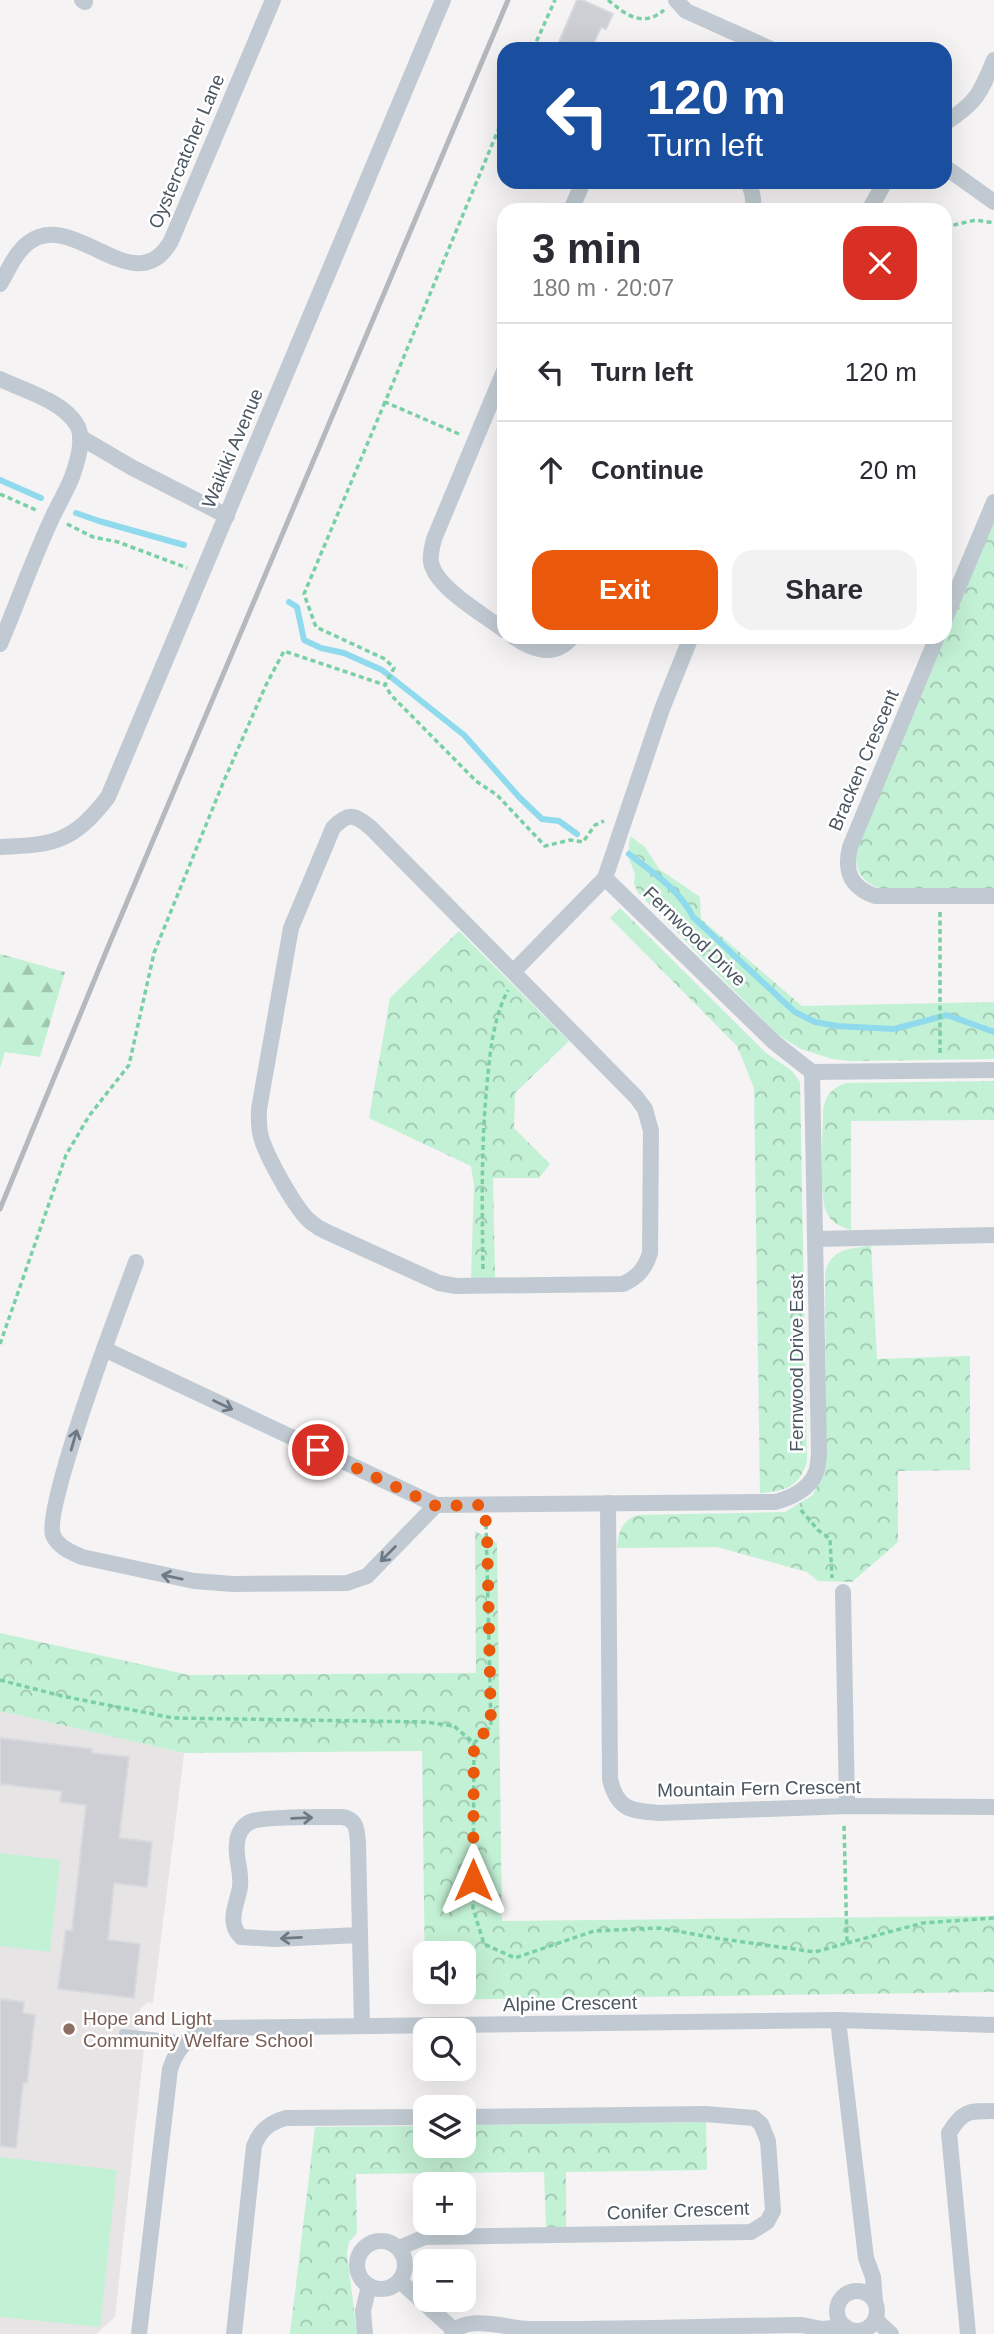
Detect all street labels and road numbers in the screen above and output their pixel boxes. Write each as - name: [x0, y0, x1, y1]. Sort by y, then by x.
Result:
- street label: Oystercatcher Lane: [144, 71, 229, 232]
- street label: Waikiki Avenue: [198, 385, 267, 511]
- street label: Bracken Crescent: [824, 686, 903, 834]
- street label: Fernwood Drive: [639, 882, 750, 990]
- street label: Fernwood Drive East: [786, 1274, 807, 1452]
- street label: Mountain Fern Crescent: [657, 1776, 862, 1801]
- street label: Alpine Crescent: [503, 1992, 638, 2015]
- street label: Conifer Crescent: [606, 2197, 750, 2223]

